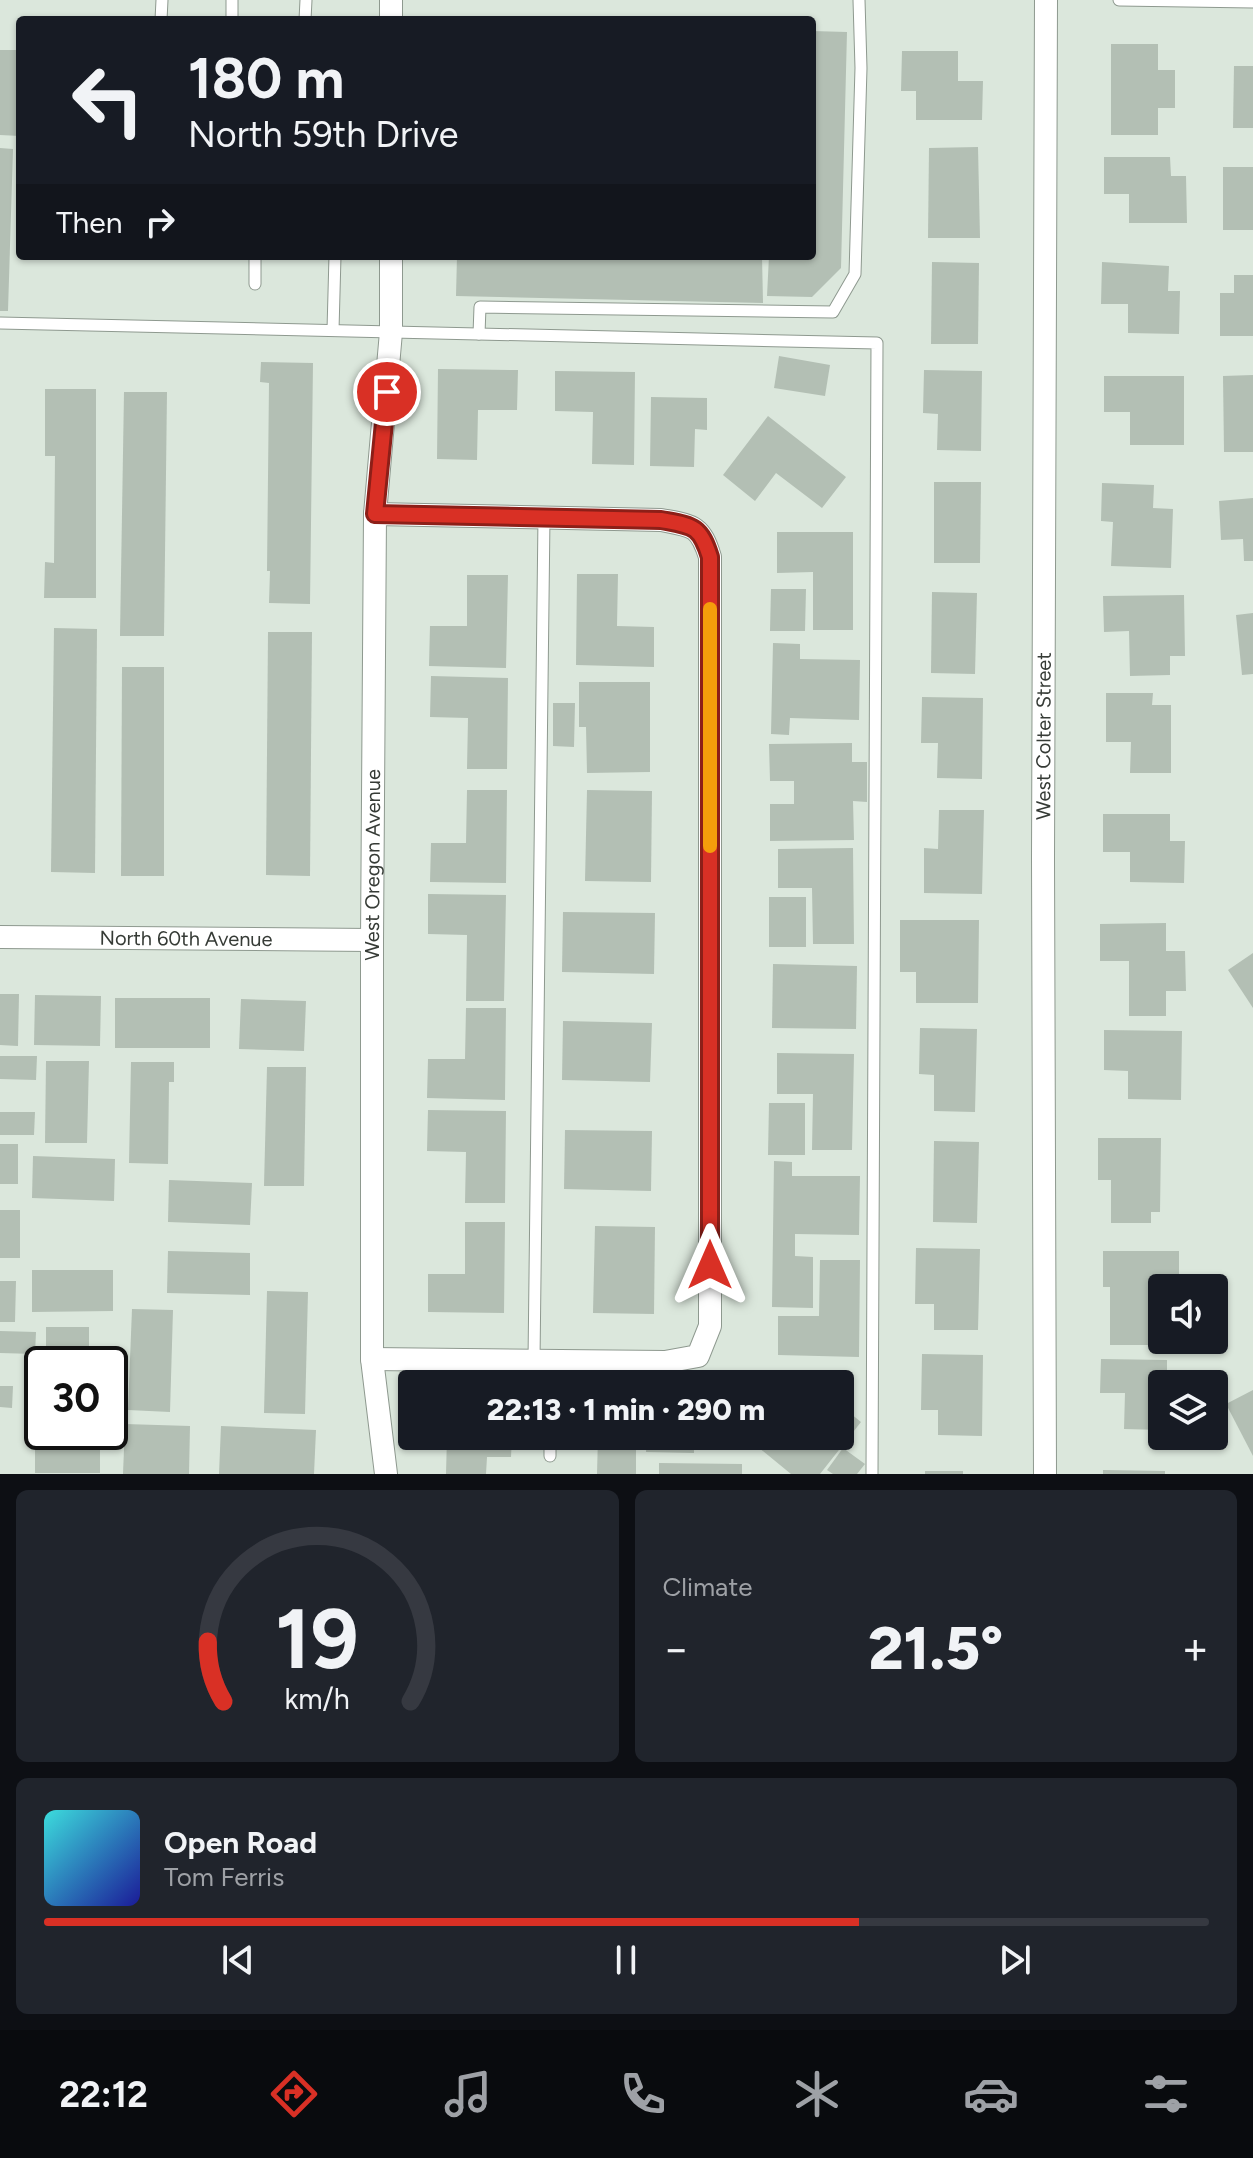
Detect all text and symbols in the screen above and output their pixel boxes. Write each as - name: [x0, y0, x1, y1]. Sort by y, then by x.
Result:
- text: 180 m: [188, 45, 344, 112]
- icon: left: [56, 48, 160, 152]
- text: North 59th Drive: [188, 113, 458, 156]
- icon: right: [138, 200, 182, 244]
- text: Then: [56, 204, 122, 241]
- pin: [353, 358, 421, 426]
- icon: arrive: [365, 370, 409, 414]
- street label: West Colter Street: [1031, 652, 1056, 820]
- street label: West Oregon Avenue: [360, 769, 385, 961]
- street label: North 60th Avenue: [99, 926, 273, 951]
- position arrow: [668, 1223, 752, 1307]
- map controls: [1148, 1274, 1228, 1450]
- button: sound: [1148, 1274, 1228, 1354]
- speed limit sign: 30: [24, 1346, 128, 1450]
- button: layers: [1148, 1370, 1228, 1450]
- text: 22:13 · 1 min · 290 m: [487, 1391, 765, 1428]
- text: Climate: [663, 1571, 752, 1603]
- text: 19: [276, 1589, 359, 1689]
- text: 21.5°: [868, 1612, 1003, 1684]
- text: −: [663, 1622, 690, 1675]
- text: +: [1182, 1622, 1209, 1675]
- text: km/h: [285, 1682, 350, 1716]
- text: Open Road: [164, 1824, 317, 1861]
- text: Tom Ferris: [164, 1861, 284, 1893]
- icon: previous: [216, 1938, 260, 1982]
- icon: pause: [604, 1938, 648, 1982]
- icon: next: [993, 1938, 1037, 1982]
- icon: directions: [266, 2066, 322, 2122]
- icon: music: [440, 2066, 496, 2122]
- icon: phone: [615, 2066, 671, 2122]
- icon: climate: [789, 2066, 845, 2122]
- icon: car: [963, 2066, 1019, 2122]
- icon: filters: [1138, 2066, 1194, 2122]
- text: 22:12: [59, 2073, 148, 2116]

